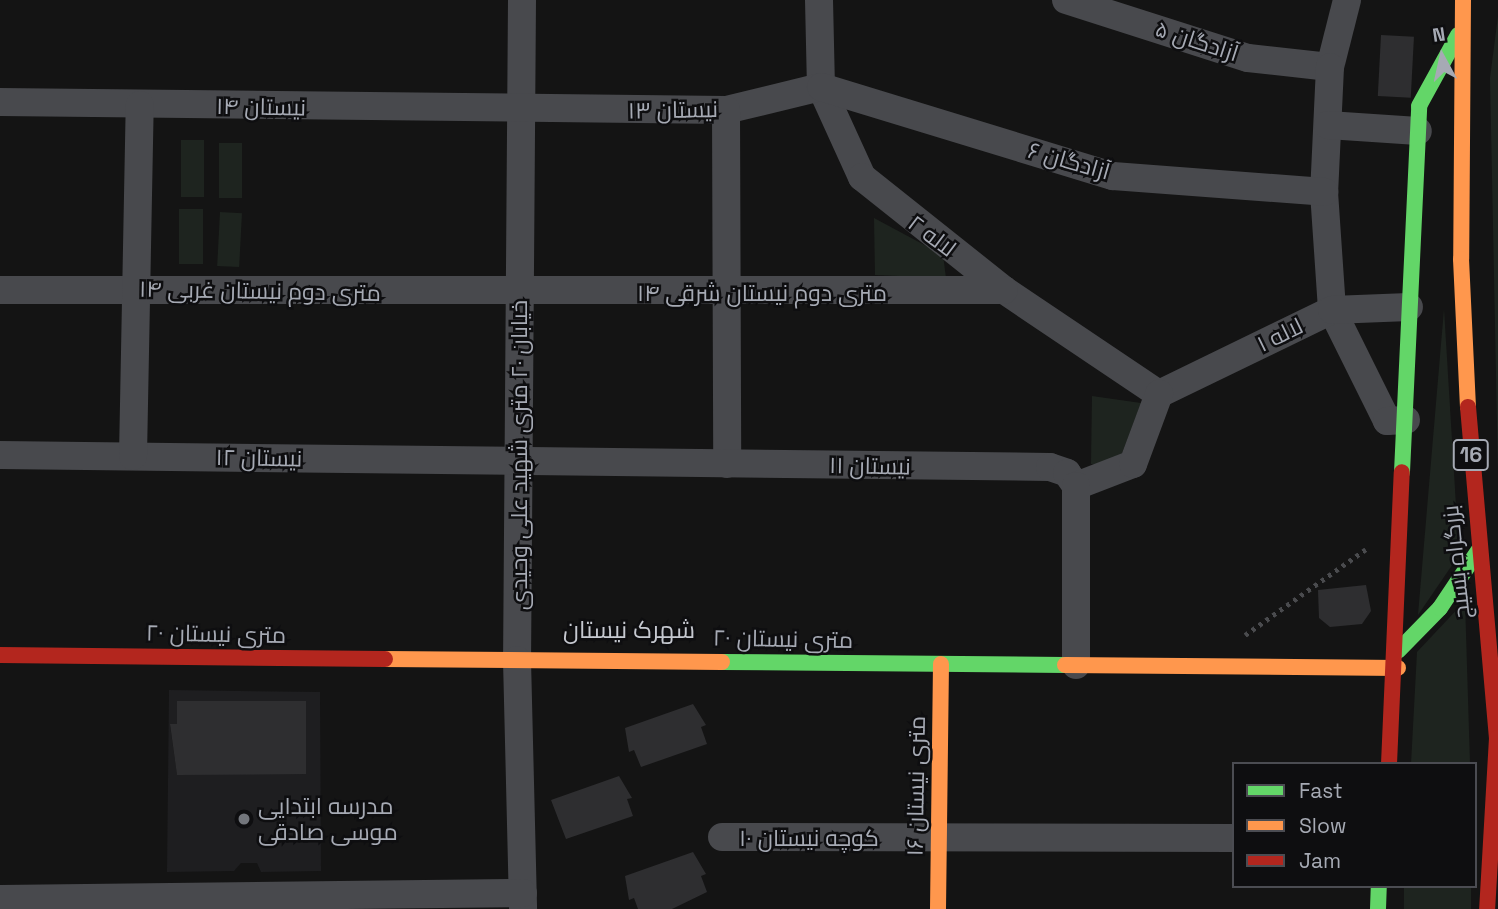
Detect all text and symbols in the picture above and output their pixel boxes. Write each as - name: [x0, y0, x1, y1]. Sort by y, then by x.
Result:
- street label: آزادگان ۵: [1152, 15, 1242, 67]
- north arrow: [1407, 21, 1477, 91]
- text: N: [1431, 21, 1447, 48]
- street label: نیستان ۱۴: [216, 92, 306, 122]
- street label: نیستان ۱۳: [628, 95, 718, 125]
- street label: آزادگان ۶: [1025, 136, 1113, 186]
- street label: لاله ۲: [903, 209, 961, 263]
- street label: ۱۴ متری دوم نیستان غربی: [139, 275, 381, 307]
- street label: ۱۴ متری دوم نیستان شرقی: [637, 279, 887, 307]
- street label: خیابان ۲۰ متری شهید علی وحیدی: [505, 300, 533, 610]
- street label: لاله ۱: [1253, 312, 1307, 358]
- road number: 16: [1452, 438, 1490, 472]
- street label: نیستان ۱۲: [215, 443, 303, 473]
- street label: نیستان ۱۱: [829, 451, 911, 481]
- street label: بزرگراه بسیج: [1436, 504, 1476, 620]
- district label: شهرک نیستان: [563, 616, 695, 644]
- street label: ۲۰ متری نیستان: [146, 619, 286, 649]
- street label: ۲۰ متری نیستان: [713, 624, 853, 654]
- street label: ۱۶ متری نیستان: [901, 716, 931, 856]
- legend: [1232, 762, 1477, 888]
- text: Fast: [1299, 777, 1343, 804]
- place label: مدرسه ابتدایی موسی صادقی: [258, 792, 398, 846]
- marker: مدرسه ابتدایی موسی صادقی: [236, 811, 252, 827]
- text: Slow: [1299, 812, 1347, 839]
- street label: کوچه نیستان ۱۰: [739, 824, 879, 852]
- text: Jam: [1299, 847, 1341, 874]

